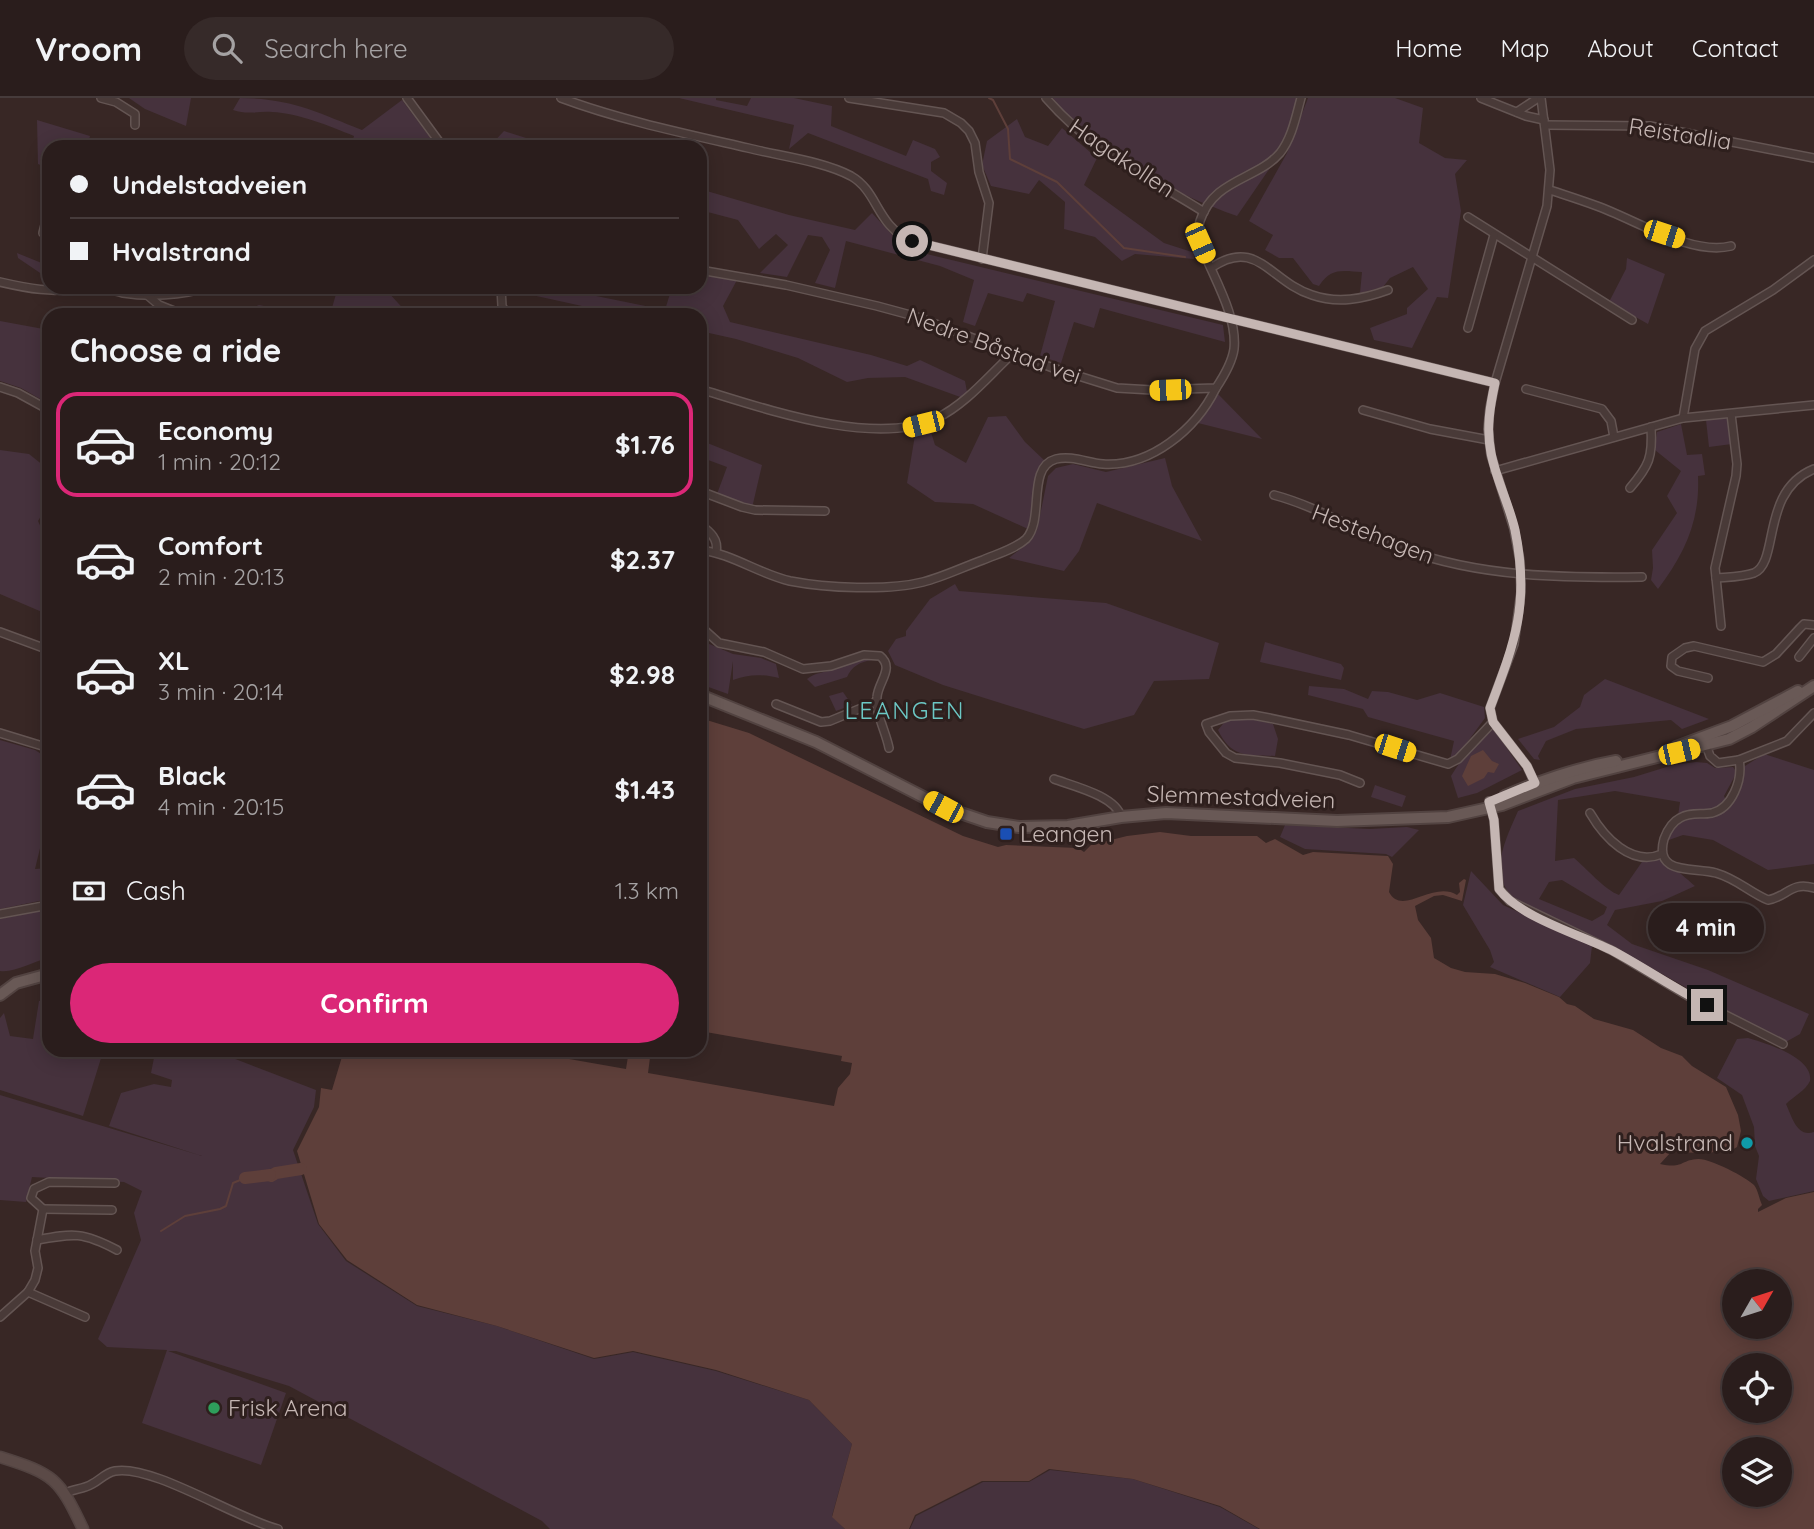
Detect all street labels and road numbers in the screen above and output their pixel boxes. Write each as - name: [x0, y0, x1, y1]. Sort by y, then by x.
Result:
- street label: Reistadlia: [1627, 111, 1734, 156]
- street label: Hagakollen: [1064, 112, 1181, 203]
- street label: Nedre Båstad vei: [903, 301, 1085, 390]
- street label: Hestehagen: [1308, 497, 1438, 570]
- street label: Slemmestadveien: [1146, 779, 1336, 814]

